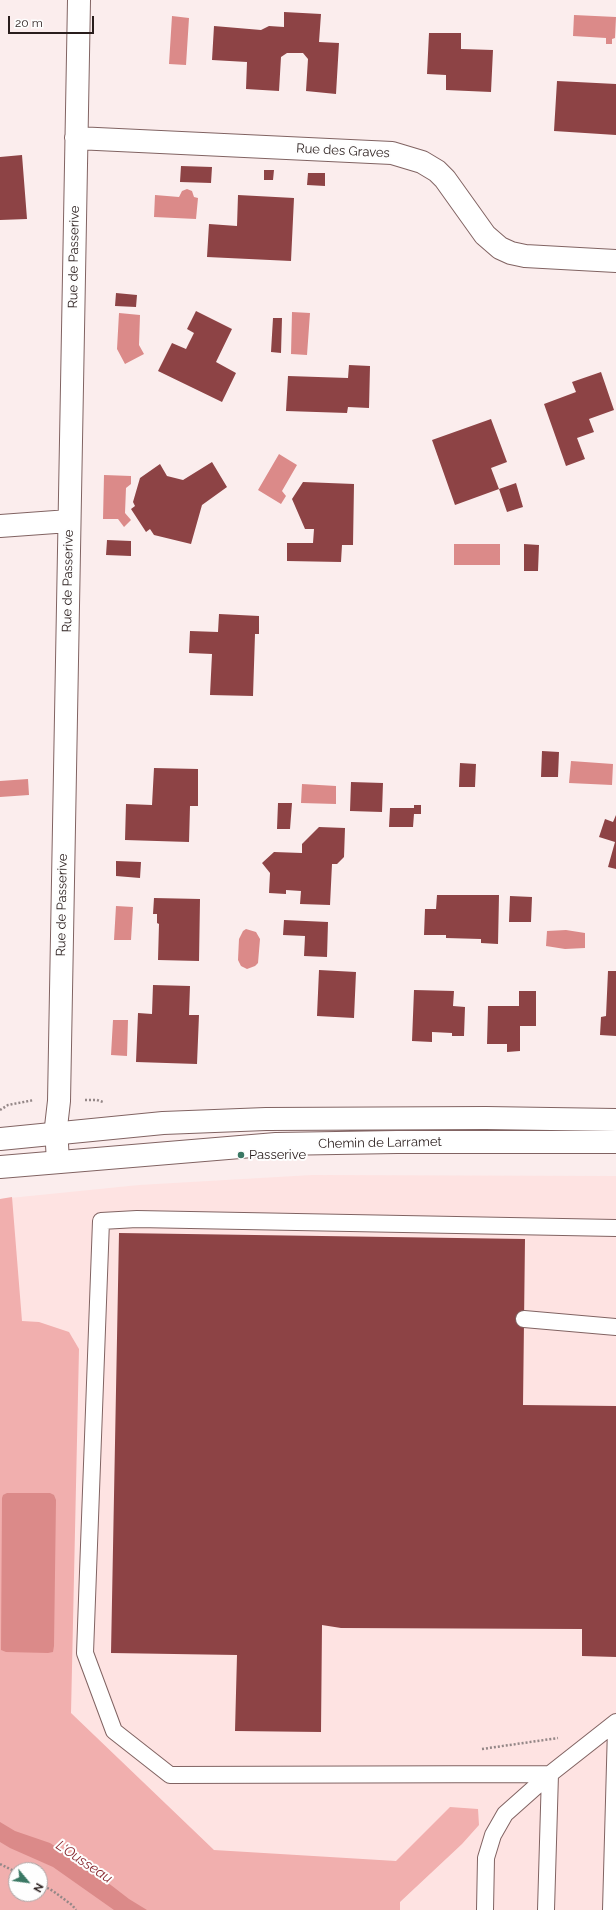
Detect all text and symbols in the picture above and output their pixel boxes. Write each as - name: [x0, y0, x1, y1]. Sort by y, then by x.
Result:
- scale bar: [10, 8, 96, 34]
- text: 20 m: [15, 16, 43, 30]
- street label: Rue des Graves: [296, 141, 390, 161]
- street label: Rue de Passerive: [65, 205, 83, 309]
- street label: Rue de Passerive: [59, 529, 77, 633]
- street label: Rue de Passerive: [53, 853, 71, 957]
- street label: Chemin de Larramet: [318, 1134, 442, 1152]
- place label: Passerive: [249, 1147, 306, 1163]
- marker: Passerive: [236, 1150, 246, 1160]
- water label: L'Ousseau: [53, 1837, 115, 1887]
- north arrow: [8, 1862, 48, 1902]
- text: N: [30, 1881, 46, 1894]

